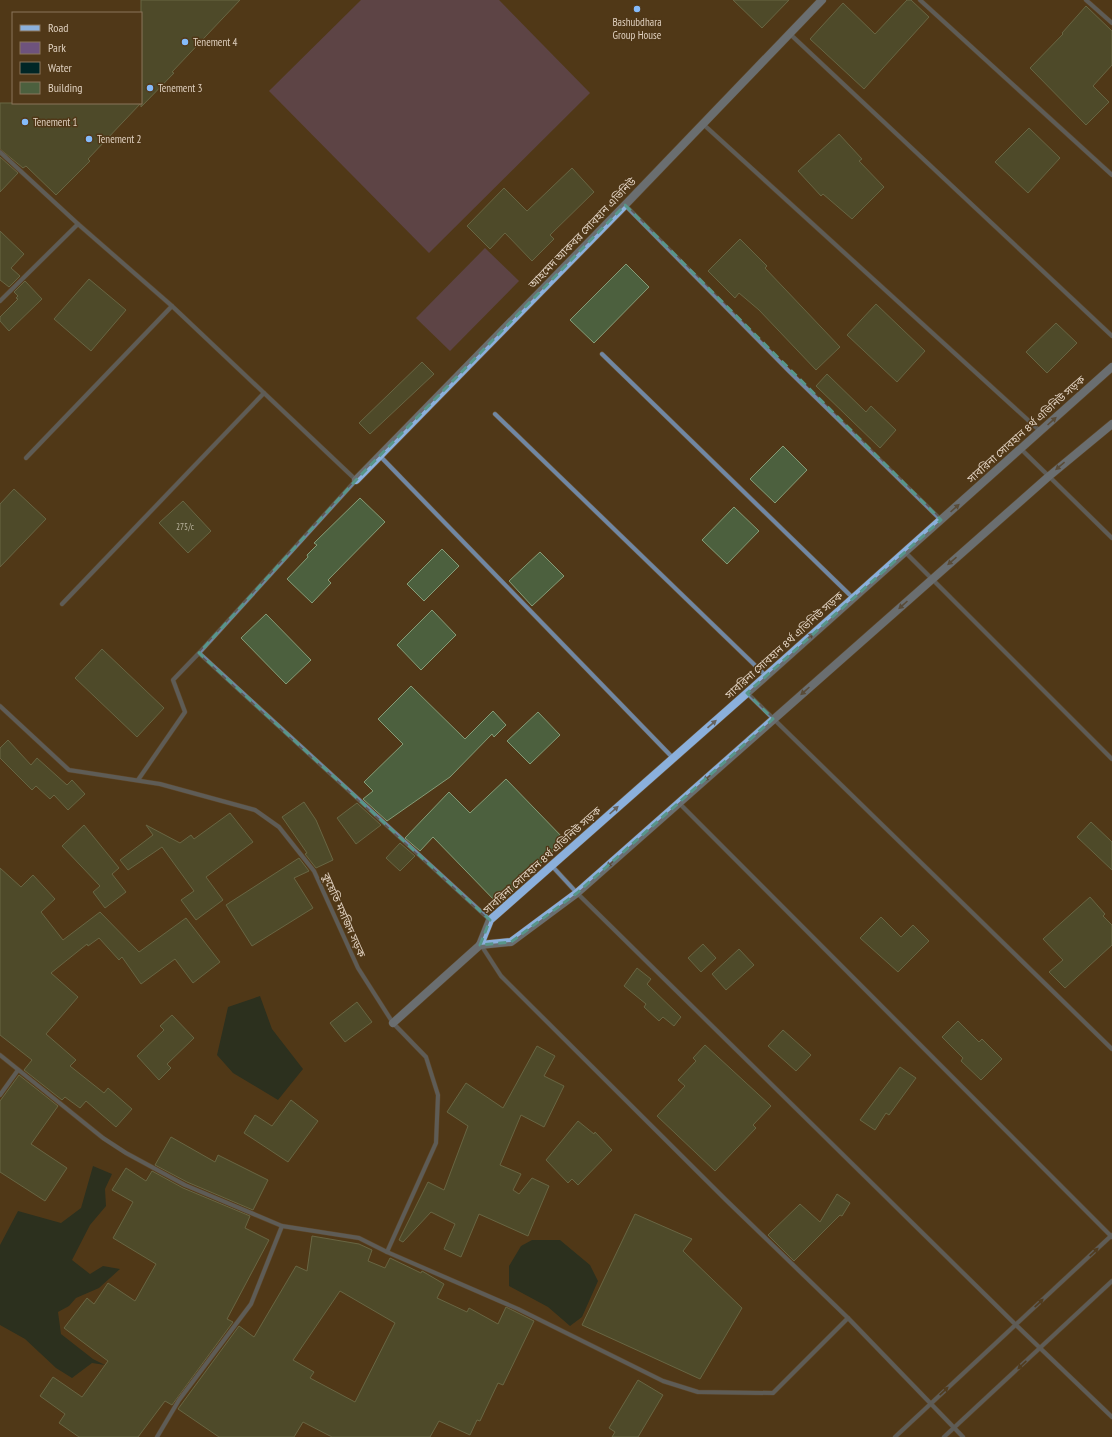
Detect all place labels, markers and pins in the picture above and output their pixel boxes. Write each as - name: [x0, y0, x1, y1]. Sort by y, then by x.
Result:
- marker: Bashubdhara Group House: [632, 4, 642, 14]
- place label: Bashubdhara Group House: [612, 15, 662, 42]
- place label: Tenement 4: [193, 35, 238, 49]
- marker: Tenement 4: [180, 37, 190, 47]
- place label: Tenement 3: [158, 81, 203, 95]
- marker: Tenement 3: [145, 83, 155, 93]
- place label: Tenement 1: [33, 115, 78, 129]
- marker: Tenement 1: [20, 117, 30, 127]
- place label: Tenement 2: [97, 132, 142, 146]
- marker: Tenement 2: [84, 134, 94, 144]

